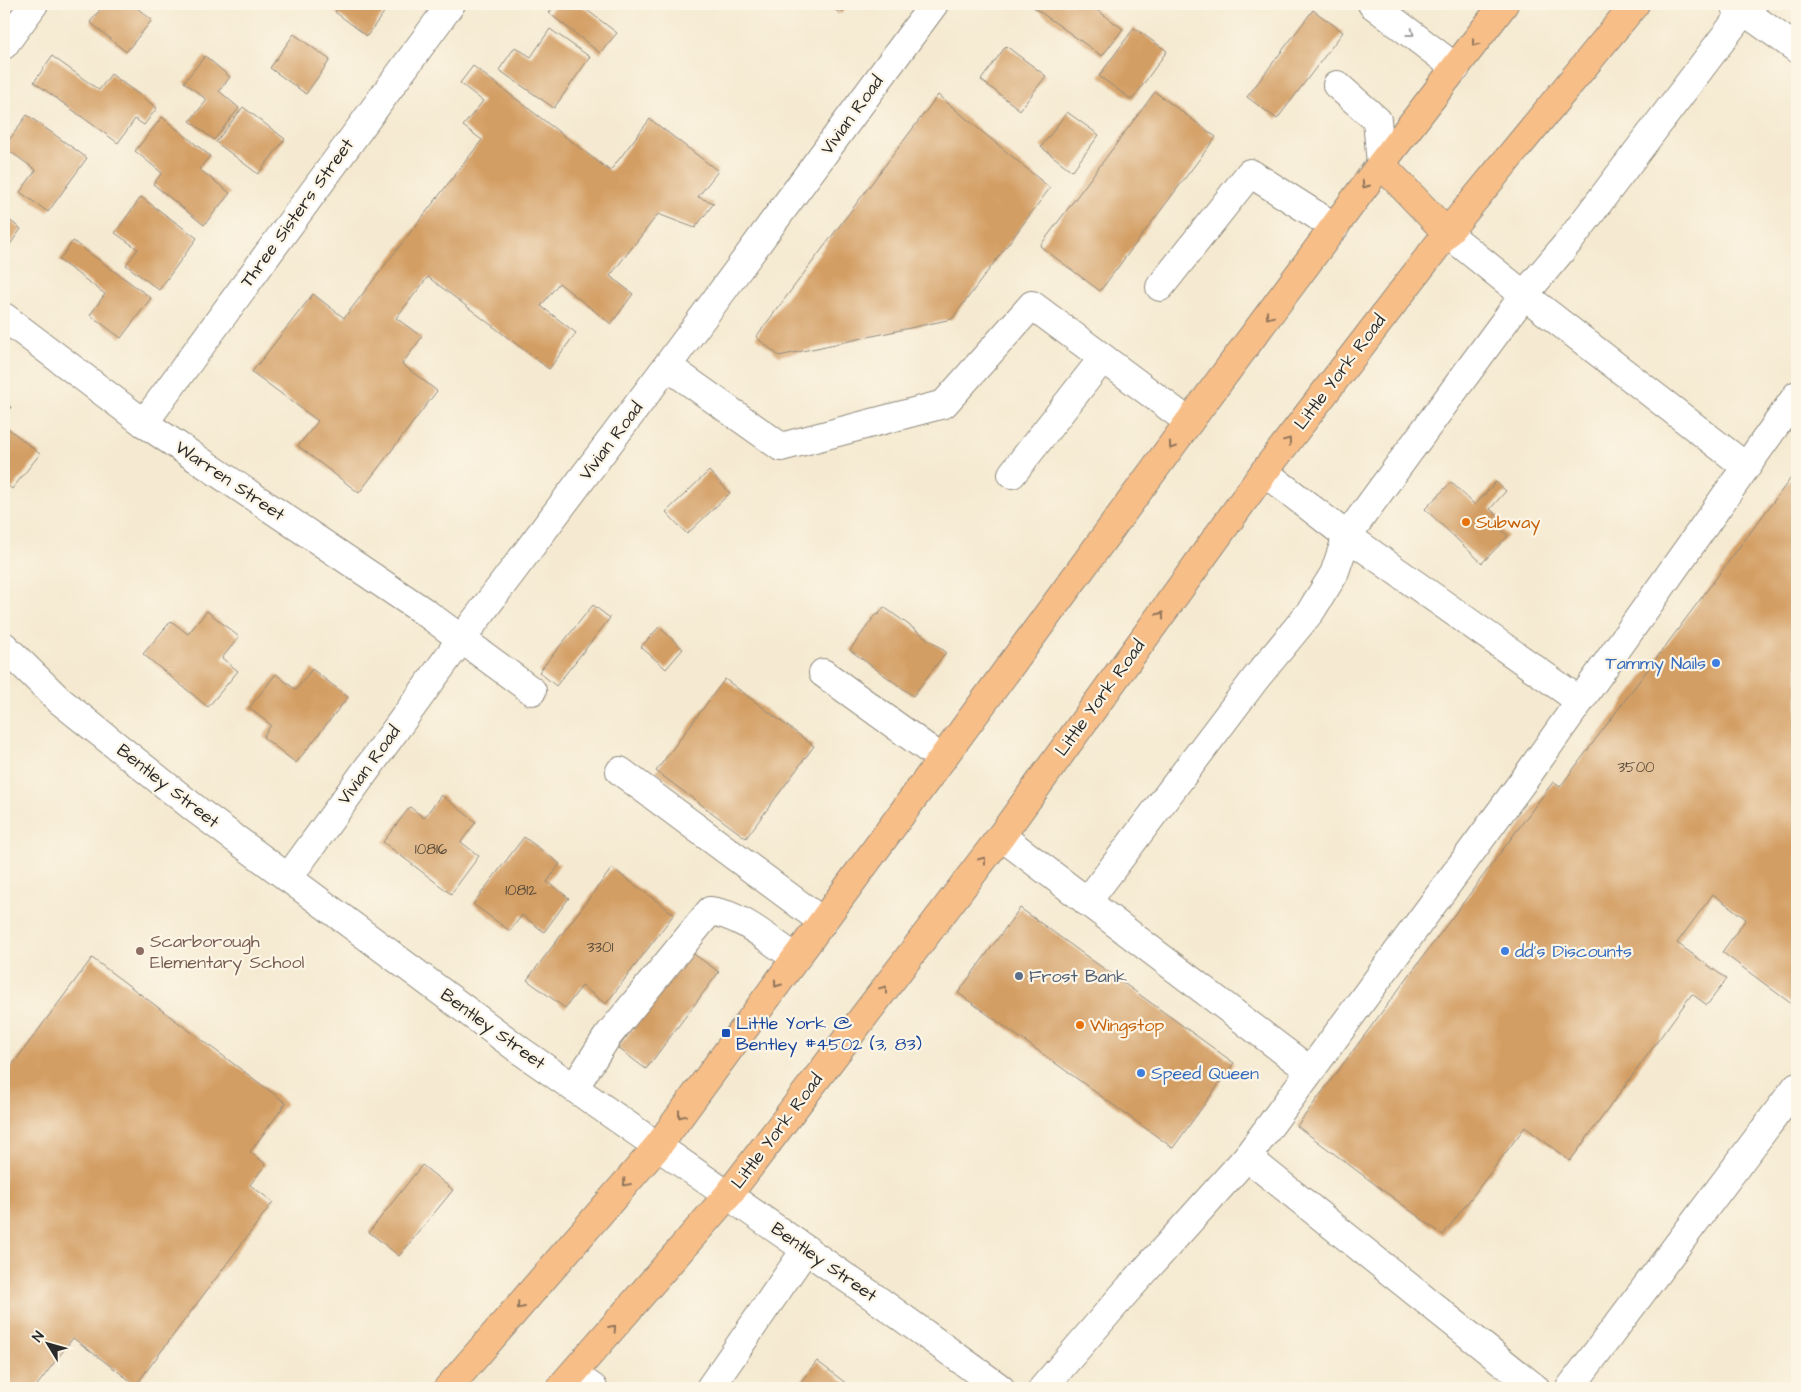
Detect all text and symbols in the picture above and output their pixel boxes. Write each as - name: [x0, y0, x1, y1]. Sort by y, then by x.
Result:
- one-way arrow: [1405, 27, 1415, 36]
- one-way arrow: [1472, 37, 1481, 47]
- street label: Vivian Road: [815, 70, 889, 160]
- street label: Three Sisters Street: [234, 133, 360, 293]
- one-way arrow: [1363, 179, 1371, 188]
- street label: Little York Road: [1288, 309, 1392, 435]
- one-way arrow: [1266, 310, 1274, 319]
- street label: Vivian Road: [573, 396, 649, 486]
- street label: Warren Street: [170, 435, 290, 527]
- one-way arrow: [1282, 438, 1290, 447]
- one-way arrow: [1169, 440, 1177, 449]
- place label: Subway: [1476, 510, 1541, 536]
- marker: Subway: [1460, 516, 1472, 528]
- one-way arrow: [1155, 611, 1164, 621]
- street label: Little York Road: [1049, 635, 1151, 761]
- place label: Tammy Nails: [1605, 651, 1706, 677]
- marker: Tammy Nails: [1710, 657, 1722, 669]
- street label: Vivian Road: [332, 720, 406, 810]
- street label: Bentley Street: [111, 738, 225, 835]
- house number: 3500: [1617, 757, 1655, 778]
- house number: 10816: [415, 839, 448, 860]
- one-way arrow: [977, 856, 986, 866]
- house number: 10812: [505, 880, 537, 901]
- place label: Scarborough Elementary School: [150, 929, 305, 976]
- house number: 3301: [587, 937, 613, 958]
- place label: dd's Discounts: [1515, 939, 1632, 964]
- marker: Scarborough Elementary School: [134, 945, 146, 957]
- marker: dd's Discounts: [1499, 945, 1511, 957]
- place label: Frost Bank: [1029, 964, 1127, 989]
- marker: Frost Bank: [1013, 970, 1025, 982]
- one-way arrow: [775, 978, 783, 987]
- street label: Bentley Street: [435, 982, 551, 1077]
- one-way arrow: [879, 986, 887, 995]
- place label: Little York @ Bentley #4502 (3, 83): [736, 1011, 922, 1058]
- place label: Wingstop: [1090, 1013, 1164, 1039]
- marker: Wingstop: [1074, 1019, 1086, 1031]
- marker: Little York @ Bentley #4502 (3, 83): [720, 1027, 732, 1039]
- place label: Speed Queen: [1151, 1061, 1259, 1086]
- marker: Speed Queen: [1135, 1067, 1147, 1079]
- street label: Little York Road: [725, 1068, 829, 1194]
- one-way arrow: [678, 1109, 687, 1119]
- one-way arrow: [623, 1177, 632, 1186]
- street label: Bentley Street: [765, 1216, 883, 1309]
- one-way arrow: [516, 1300, 525, 1309]
- north arrow: [22, 1320, 72, 1370]
- one-way arrow: [607, 1325, 616, 1334]
- text: N: [28, 1327, 49, 1346]

